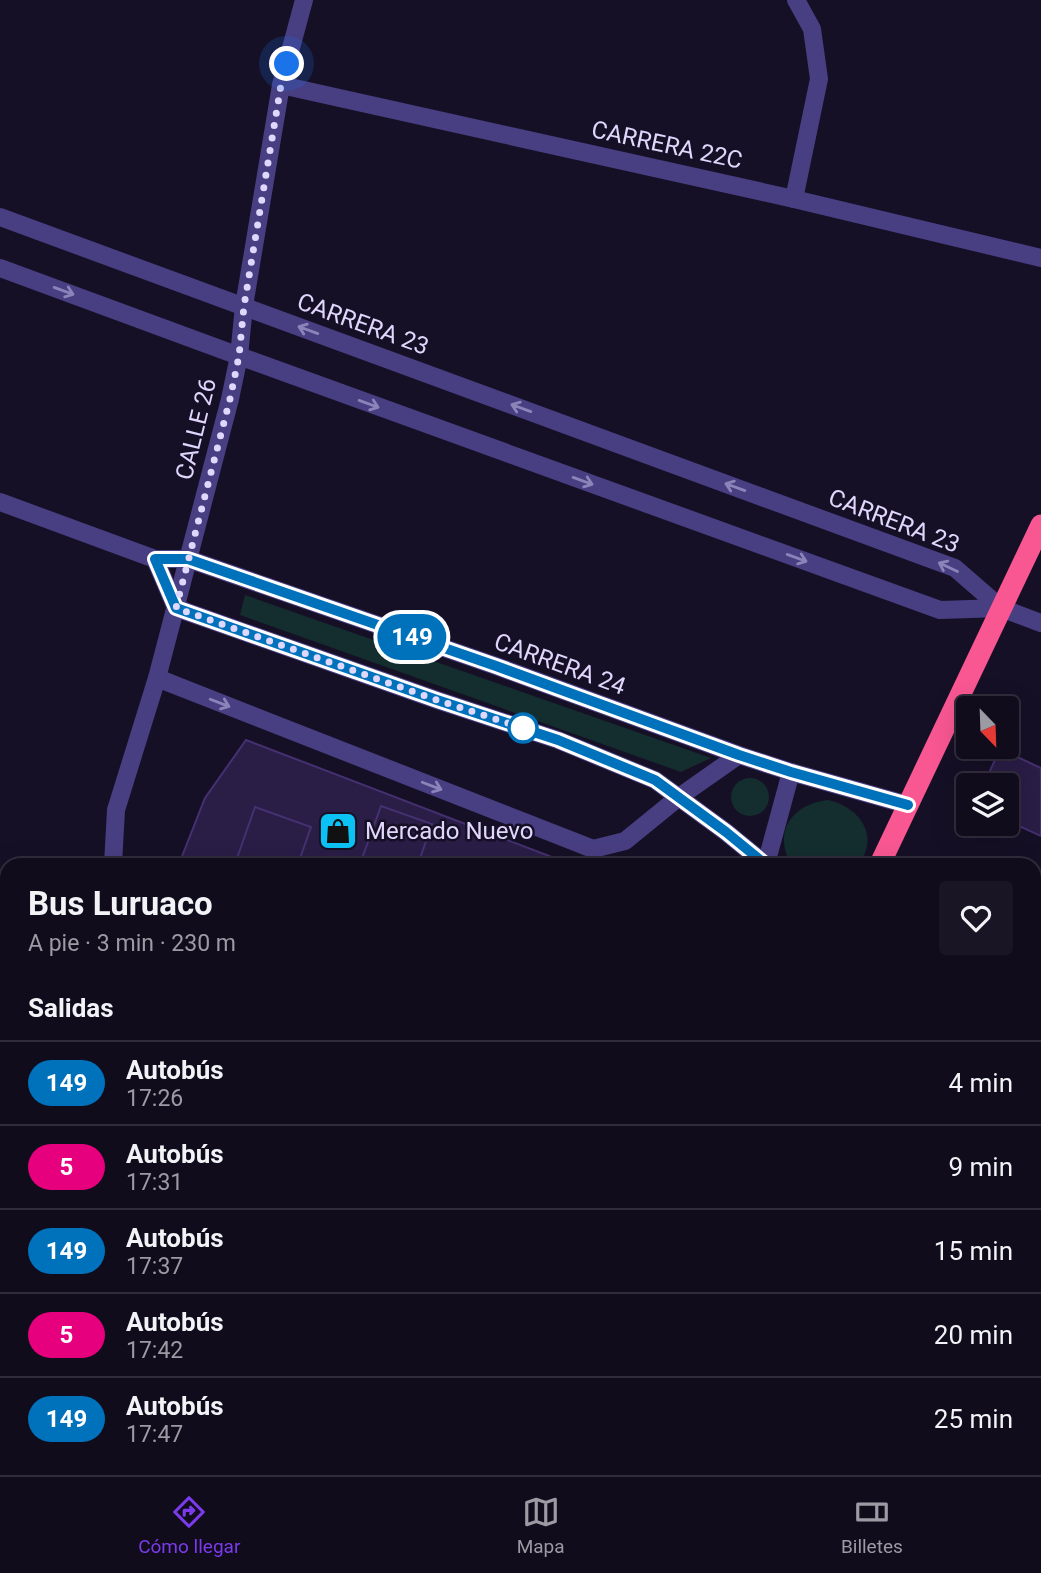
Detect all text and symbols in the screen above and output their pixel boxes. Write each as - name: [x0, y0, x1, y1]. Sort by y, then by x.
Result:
- your location: [269, 46, 304, 81]
- street label: CARRERA 22C: [589, 115, 745, 175]
- one-way arrow: [52, 286, 74, 299]
- street label: CARRERA 23: [293, 287, 433, 361]
- one-way arrow: [297, 323, 319, 335]
- street label: CALLE 26: [170, 375, 222, 483]
- one-way arrow: [358, 399, 380, 411]
- one-way arrow: [511, 401, 533, 414]
- one-way arrow: [572, 476, 594, 488]
- one-way arrow: [724, 480, 746, 492]
- street label: CARRERA 23: [825, 483, 963, 559]
- one-way arrow: [786, 553, 808, 565]
- one-way arrow: [938, 560, 959, 573]
- line badge: 149: [372, 614, 452, 660]
- text: 149: [391, 623, 433, 651]
- street label: CARRERA 24: [490, 627, 630, 701]
- north arrow: [956, 696, 1018, 760]
- map controls: [956, 696, 1019, 836]
- one-way arrow: [209, 697, 231, 710]
- unlabelled marker: [508, 713, 538, 743]
- button: layers: [956, 773, 1019, 836]
- one-way arrow: [421, 780, 443, 793]
- shop icon: Mercado Nuevo: [317, 810, 359, 852]
- place label: Mercado Nuevo: [365, 817, 533, 845]
- button: heart: [939, 881, 1013, 955]
- text: Bus Luruaco: [28, 884, 213, 923]
- text: A pie · 3 min · 230 m: [28, 930, 236, 957]
- text: Salidas: [28, 993, 114, 1023]
- text: Autobús: [126, 1055, 224, 1085]
- text: 4 min: [948, 1068, 1013, 1098]
- text: 149: [46, 1069, 87, 1097]
- text: 17:26: [126, 1085, 183, 1112]
- text: Autobús: [126, 1139, 224, 1169]
- text: 9 min: [948, 1152, 1013, 1182]
- text: 5: [60, 1153, 73, 1181]
- text: 17:31: [126, 1169, 183, 1196]
- text: Autobús: [126, 1223, 224, 1253]
- text: 15 min: [934, 1236, 1013, 1266]
- text: 149: [46, 1237, 87, 1265]
- text: 17:37: [126, 1253, 183, 1280]
- text: Autobús: [126, 1307, 224, 1337]
- text: 20 min: [934, 1320, 1013, 1350]
- text: 5: [60, 1321, 73, 1349]
- text: 17:42: [126, 1337, 183, 1364]
- text: Autobús: [126, 1391, 224, 1421]
- text: 25 min: [934, 1404, 1013, 1434]
- text: 149: [46, 1405, 87, 1433]
- text: 17:47: [126, 1421, 183, 1448]
- tab: Cómo llegar: [138, 1493, 240, 1558]
- tab: Mapa: [517, 1493, 565, 1558]
- tab: Billetes: [841, 1493, 903, 1558]

